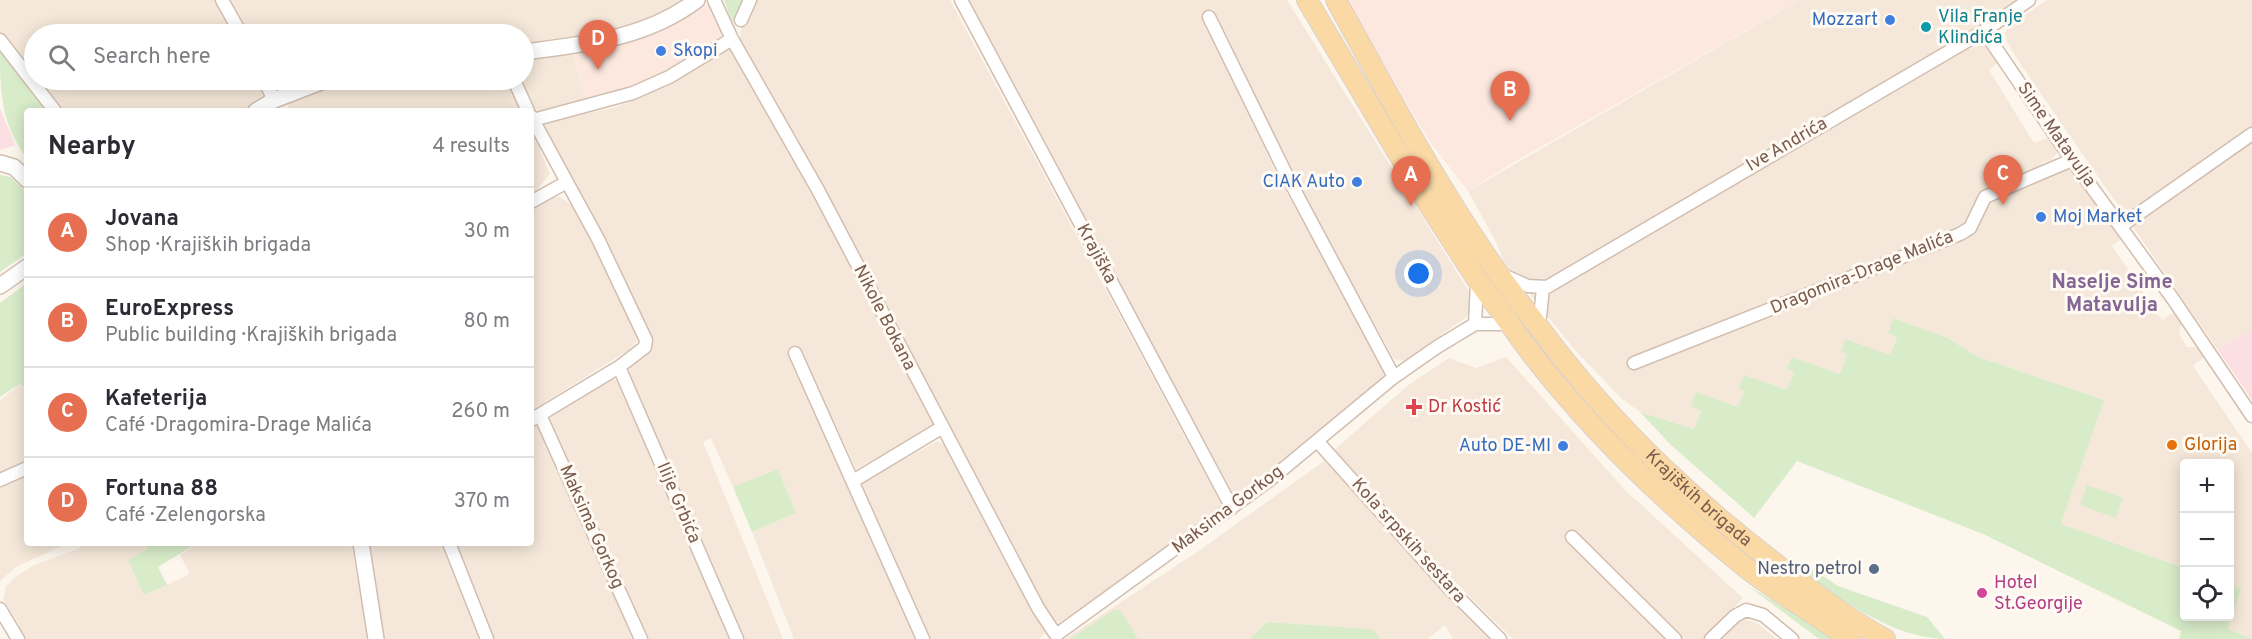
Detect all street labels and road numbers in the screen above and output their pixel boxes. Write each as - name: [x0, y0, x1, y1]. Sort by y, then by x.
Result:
- street label: Sime Matavulja: [2011, 78, 2101, 192]
- street label: Ive Andrića: [1742, 113, 1832, 177]
- street label: Krajiška: [1071, 220, 1121, 288]
- street label: Dragomira-Drage Malića: [1767, 226, 1957, 320]
- street label: Nikole Bokana: [848, 261, 920, 375]
- street label: Krajiških brigada: [1640, 445, 1757, 552]
- street label: Ilije Grbića: [651, 459, 705, 547]
- street label: Maksima Gorkog: [553, 461, 629, 593]
- street label: Maksima Gorkog: [1168, 461, 1288, 559]
- street label: Kola srpskih sestara: [1346, 474, 1470, 608]

